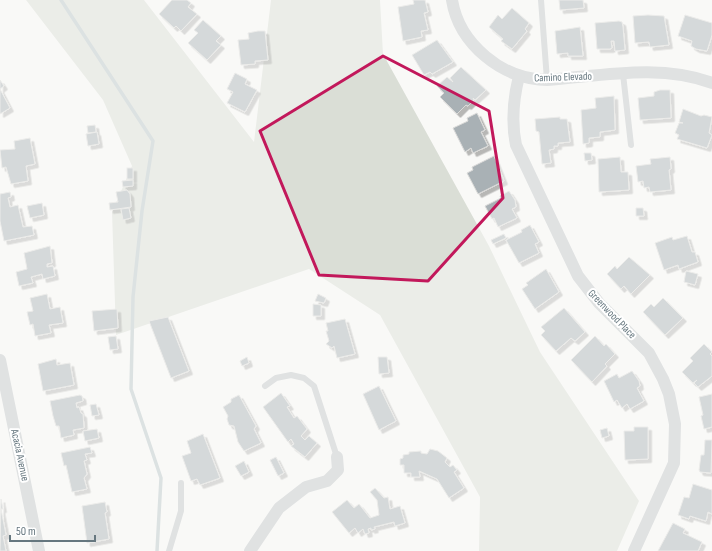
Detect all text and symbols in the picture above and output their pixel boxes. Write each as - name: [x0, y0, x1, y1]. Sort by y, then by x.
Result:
- street label: Camino Elevado: [534, 69, 593, 85]
- street label: Greenwood Place: [585, 287, 639, 341]
- street label: Acacia Avenue: [8, 427, 32, 482]
- scale bar: [10, 517, 95, 543]
- text: 50 m: [16, 524, 36, 539]

